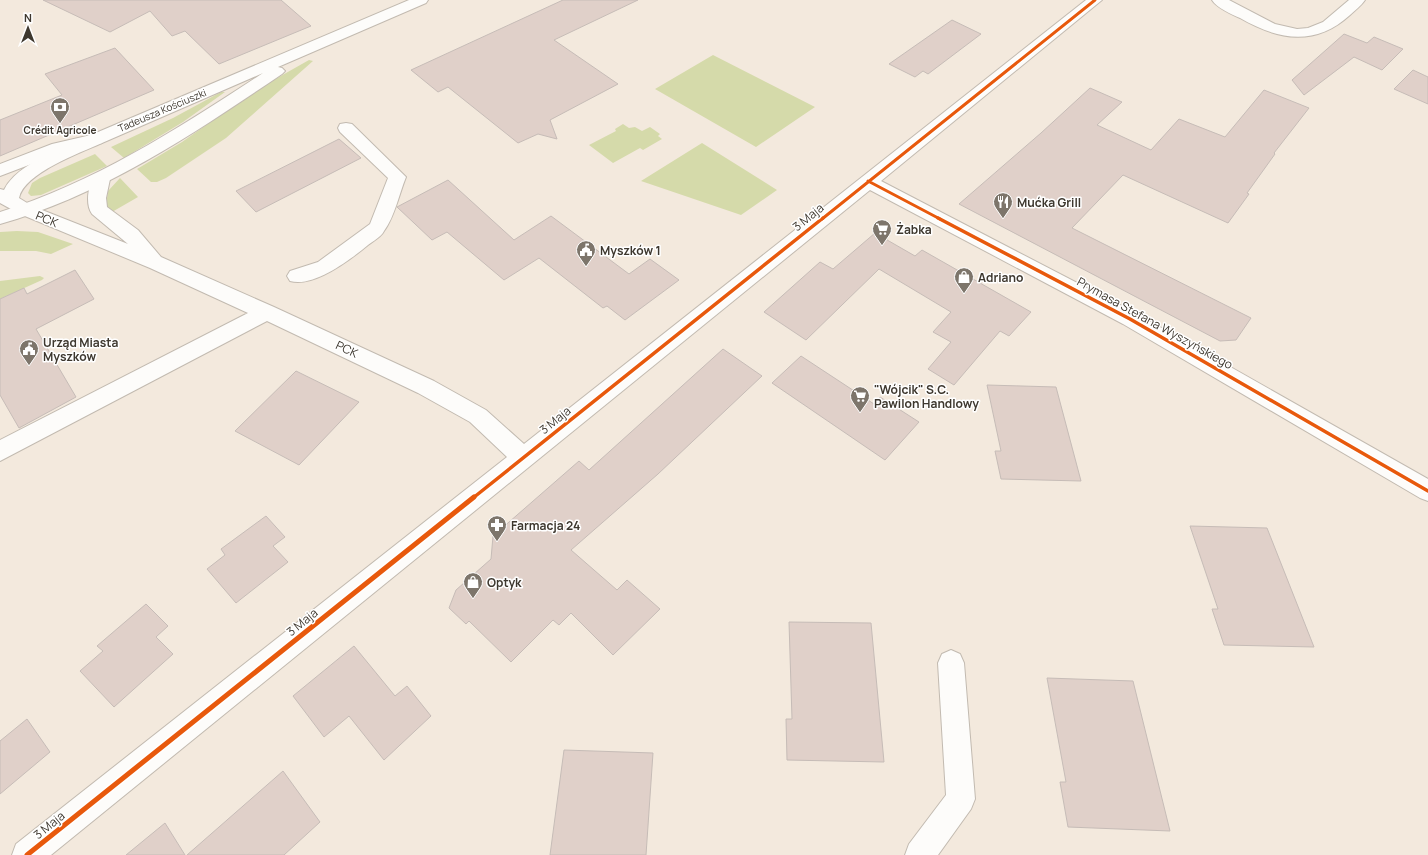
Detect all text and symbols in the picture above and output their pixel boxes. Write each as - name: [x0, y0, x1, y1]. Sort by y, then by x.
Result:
- north arrow: [8, 8, 48, 48]
- text: N: [24, 10, 32, 25]
- street label: Tadeusza Kościuszki: [116, 85, 208, 135]
- bank icon: Crédit Agricole: [49, 96, 71, 124]
- place label: Crédit Agricole: [24, 123, 96, 137]
- restaurant icon: Mućka Grill: [992, 191, 1014, 219]
- place label: Mućka Grill: [1017, 194, 1081, 211]
- street label: 3 Maja: [789, 199, 827, 235]
- street label: PCK: [33, 207, 62, 232]
- supermarket icon: Żabka: [871, 218, 893, 246]
- place label: Żabka: [896, 221, 932, 238]
- public building icon: Myszków 1: [575, 239, 597, 267]
- place label: Myszków 1: [600, 242, 661, 259]
- shop icon: Adriano: [953, 266, 975, 294]
- place label: Adriano: [978, 269, 1023, 286]
- street label: Prymasa Stefana Wyszyńskiego: [1074, 273, 1236, 373]
- place label: Urząd Miasta Myszków: [43, 334, 118, 365]
- street label: PCK: [333, 336, 362, 362]
- public building icon: Urząd Miasta Myszków: [18, 338, 40, 366]
- place label: "Wójcik" S.C. Pawilon Handlowy: [874, 381, 979, 412]
- supermarket icon: "Wójcik" S.C. Pawilon Handlowy: [849, 385, 871, 413]
- street label: 3 Maja: [536, 402, 574, 438]
- pharmacy icon: Farmacja 24: [486, 514, 508, 542]
- place label: Farmacja 24: [511, 517, 580, 534]
- shop icon: Optyk: [462, 571, 484, 599]
- place label: Optyk: [487, 574, 522, 591]
- street label: 3 Maja: [283, 604, 321, 640]
- street label: 3 Maja: [30, 807, 68, 843]

